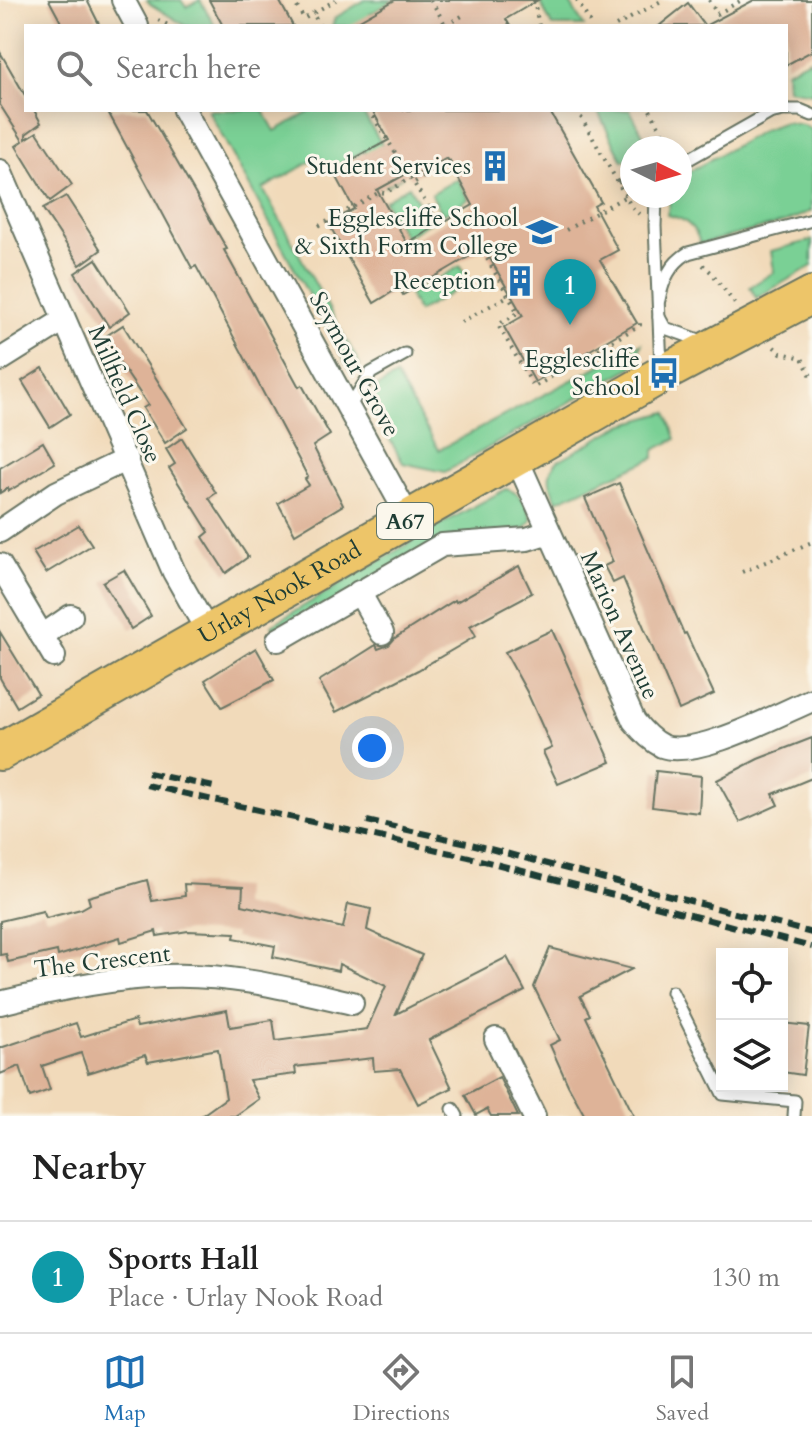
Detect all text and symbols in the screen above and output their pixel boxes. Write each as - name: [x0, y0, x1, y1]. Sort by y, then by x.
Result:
- search box: [24, 24, 788, 112]
- icon: search: [52, 46, 96, 90]
- text: Search here: [116, 48, 261, 89]
- north arrow: [620, 136, 692, 208]
- building icon: Student Services: [478, 149, 512, 183]
- place label: Student Services: [306, 150, 471, 183]
- place label: Egglescliffe School & Sixth Form College: [295, 202, 518, 263]
- school or university icon: Egglescliffe School & Sixth Form College: [525, 215, 559, 249]
- pin: 1: [544, 259, 596, 325]
- building icon: Reception: [503, 264, 537, 298]
- place label: Reception: [393, 265, 496, 298]
- street label: Seymour Grove: [301, 286, 408, 443]
- street label: Millfield Close: [79, 320, 170, 468]
- place label: Egglescliffe School: [524, 343, 640, 404]
- bus stop icon: Egglescliffe School: [647, 356, 681, 390]
- road number: A67: [377, 503, 433, 539]
- street label: Urlay Nook Road: [192, 533, 368, 652]
- street label: Marion Avenue: [572, 546, 667, 705]
- your location: [352, 728, 392, 768]
- street label: The Crescent: [32, 937, 173, 986]
- map controls: [716, 948, 788, 1092]
- button: locate: [716, 948, 788, 1020]
- button: layers: [716, 1020, 788, 1092]
- text: Nearby: [32, 1145, 147, 1191]
- text: Sports Hall: [108, 1239, 259, 1280]
- text: 1: [51, 1260, 65, 1295]
- text: 130 m: [711, 1260, 780, 1295]
- text: Place · Urlay Nook Road: [108, 1280, 383, 1315]
- tab: Map: [103, 1350, 147, 1428]
- tab: Directions: [353, 1350, 450, 1428]
- tab: Saved: [656, 1350, 709, 1428]

